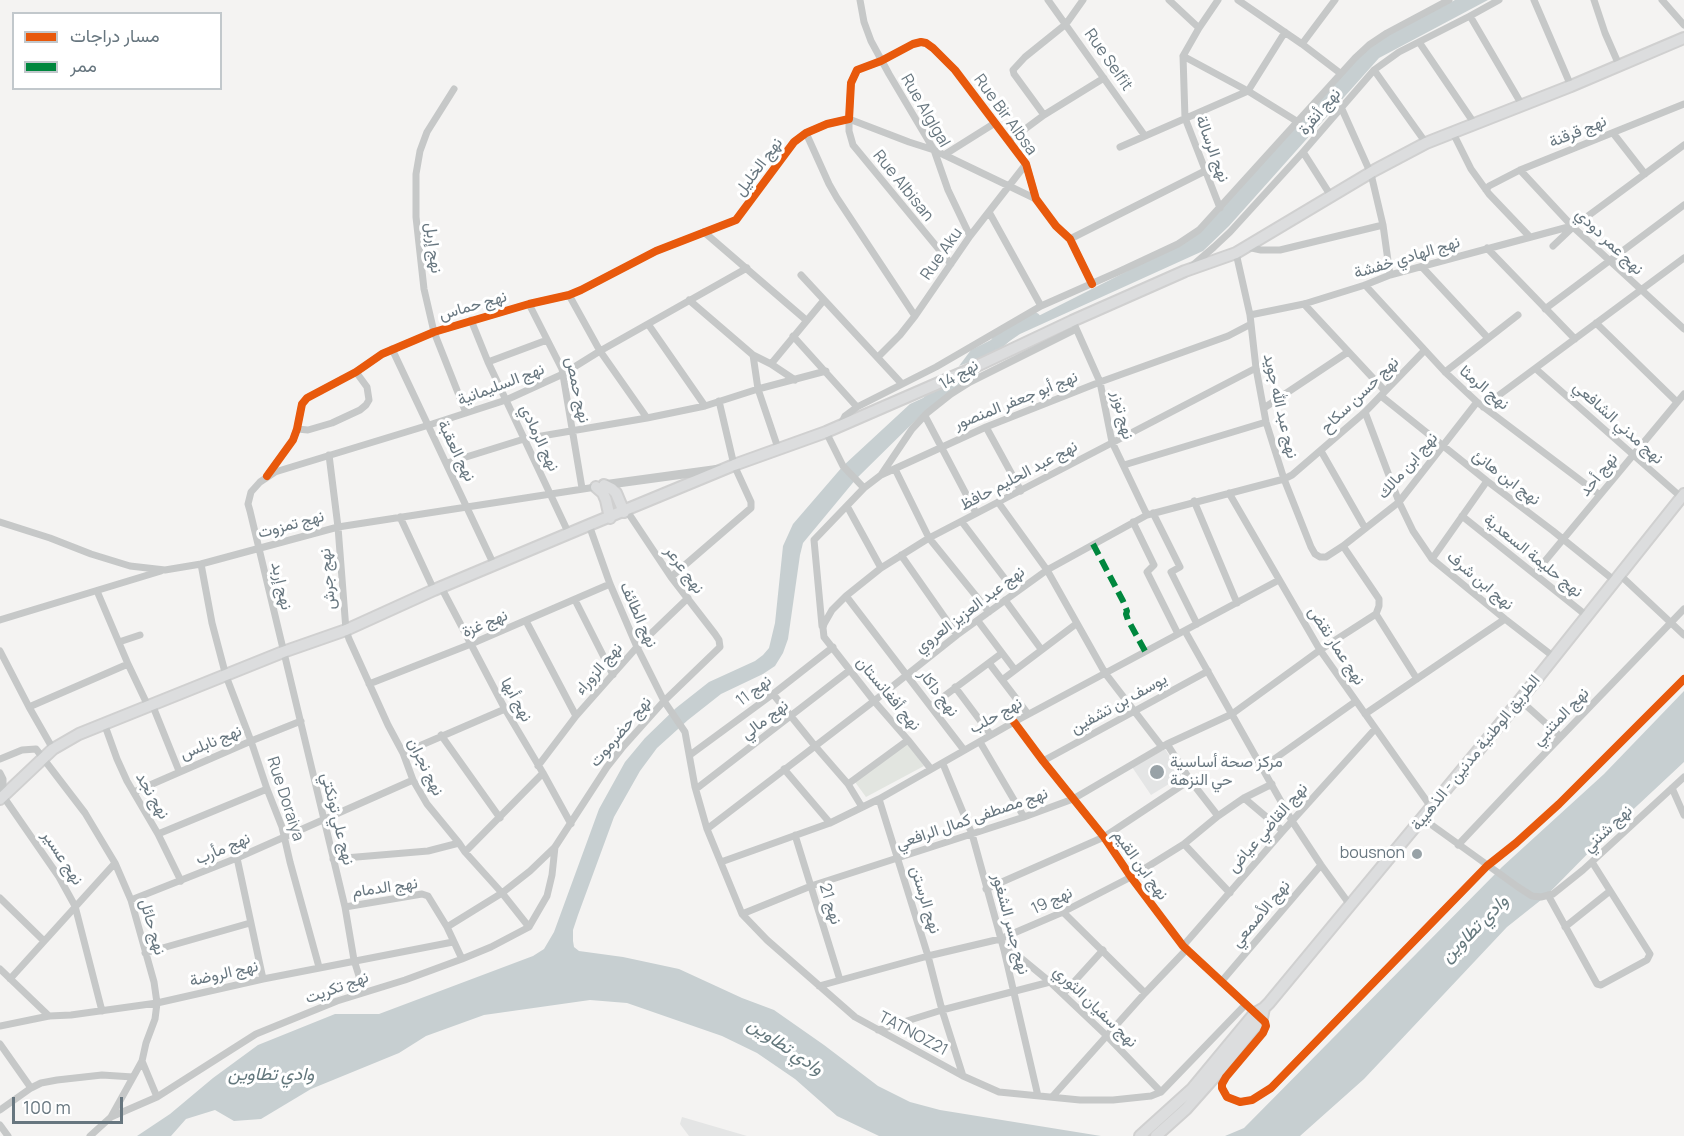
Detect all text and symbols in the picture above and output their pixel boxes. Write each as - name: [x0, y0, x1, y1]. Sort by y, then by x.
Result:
- legend: [12, 12, 222, 90]
- text: مسار دراجات: [70, 23, 160, 47]
- street label: Rue Selfit: [1080, 25, 1136, 95]
- text: ممر: [70, 53, 97, 77]
- street label: Rue Alglgal: [896, 71, 954, 151]
- street label: Rue Bir Albsa: [969, 71, 1041, 159]
- street label: نهج أنقرة: [1295, 85, 1345, 139]
- street label: نهج قرقنة: [1547, 112, 1609, 152]
- street label: نهج الرسالة: [1191, 113, 1233, 185]
- street label: نهج الخليل: [731, 134, 787, 200]
- street label: Rue Albisan: [868, 147, 938, 225]
- street label: نهج عمر دودي: [1571, 205, 1647, 279]
- street label: نهج إربل: [420, 222, 446, 274]
- street label: Rue Aku: [917, 224, 967, 284]
- street label: نهج الهادي خفشة: [1352, 233, 1462, 283]
- street label: نهج حماس: [437, 287, 509, 325]
- street label: نهج عبد الله جويد: [1259, 352, 1301, 460]
- street label: نهج حسن سكاح: [1317, 353, 1403, 437]
- street label: نهج حمص: [561, 355, 593, 425]
- street label: نهج 14: [936, 356, 982, 394]
- street label: نهج السليمانية: [455, 360, 547, 410]
- street label: نهج الرمثا: [1455, 362, 1513, 414]
- street label: نهج أبو جعفر المنصور: [951, 367, 1081, 435]
- street label: نهج مدني الشافعي: [1569, 377, 1667, 469]
- street label: نهج توزر: [1107, 389, 1137, 441]
- street label: نهج الرمادي: [515, 401, 563, 475]
- street label: نهج العقبة: [433, 417, 479, 485]
- street label: نهج ابن مالك: [1374, 429, 1442, 503]
- street label: نهج عبد الحليم حافظ: [957, 437, 1081, 515]
- street label: نهج ابن هانئ: [1468, 446, 1544, 510]
- street label: نهج أحد: [1576, 450, 1622, 500]
- street label: نهج تمزوت: [256, 507, 326, 543]
- street label: نهج حليمة السعدية: [1480, 510, 1586, 602]
- street label: نهج عرعر: [660, 542, 708, 598]
- street label: نهج ابن شرف: [1443, 547, 1517, 615]
- street label: نهج جرش: [316, 548, 340, 610]
- street label: نهج إربد: [266, 560, 296, 612]
- street label: نهج عبد العزيز العروي: [911, 562, 1029, 658]
- street label: نهج الطائف: [615, 579, 661, 651]
- street label: نهج عمار نقض: [1303, 603, 1369, 689]
- street label: نهج غزة: [459, 606, 511, 642]
- street label: نهج الزوراء: [571, 639, 627, 699]
- street label: نهج أفغانستان: [852, 653, 924, 735]
- street label: نهج داكار: [914, 665, 962, 721]
- street label: يوسف بن تشفين: [1067, 670, 1171, 738]
- street label: الطريق الوطنية مدنين - الذهيبة: [1407, 671, 1545, 835]
- street label: نهج 11: [733, 672, 775, 710]
- street label: نهج أبها: [496, 675, 536, 725]
- street label: نهج المتنبي: [1529, 684, 1593, 750]
- street label: نهج حضرموت: [586, 693, 656, 771]
- street label: نهج حلب: [966, 694, 1026, 738]
- street label: نهج مالي: [737, 696, 793, 744]
- street label: نهج نابلس: [177, 721, 245, 765]
- street label: نهج نجران: [403, 735, 447, 799]
- place label: مركز صحة أساسية حي النزهة: [1170, 753, 1283, 791]
- street label: Rue Doraiya: [262, 754, 308, 844]
- marker: مركز صحة أساسية حي النزهة: [1148, 763, 1166, 781]
- street label: نهج نجد: [131, 769, 173, 823]
- street label: نهج علي تونكتي: [316, 771, 358, 867]
- street label: نهج القاضي عياض: [1224, 779, 1312, 877]
- street label: نهج مصطفى كمال الرافعي: [894, 784, 1050, 854]
- street label: نهج شنني: [1579, 801, 1637, 857]
- street label: نهج ابن القيم: [1108, 826, 1172, 904]
- street label: نهج عسير: [37, 827, 87, 889]
- street label: نهج مأرب: [193, 829, 253, 869]
- place label: bousnon: [1340, 844, 1405, 864]
- marker: bousnon: [1410, 847, 1424, 861]
- street label: نهج الرستن: [906, 864, 944, 936]
- street label: نهج جسر الشغور: [987, 871, 1033, 977]
- street label: نهج الدمام: [351, 874, 419, 902]
- street label: نهج الأصمعي: [1227, 877, 1295, 951]
- street label: نهج 21: [815, 881, 845, 927]
- street label: نهج 19: [1028, 883, 1076, 919]
- water label: وادي تطاوين: [1437, 891, 1513, 967]
- street label: نهج حائل: [135, 897, 169, 957]
- street label: نهج الروضة: [188, 957, 260, 991]
- street label: نهج سفيان الثوري: [1049, 962, 1141, 1052]
- street label: نهج تكريت: [303, 968, 371, 1008]
- street label: TATNOZ21: [875, 1008, 951, 1060]
- water label: وادي تطاوين: [743, 1014, 827, 1080]
- water label: وادي تطاوين: [228, 1064, 314, 1086]
- scale bar: [15, 1085, 126, 1123]
- text: 100 m: [23, 1095, 71, 1119]

